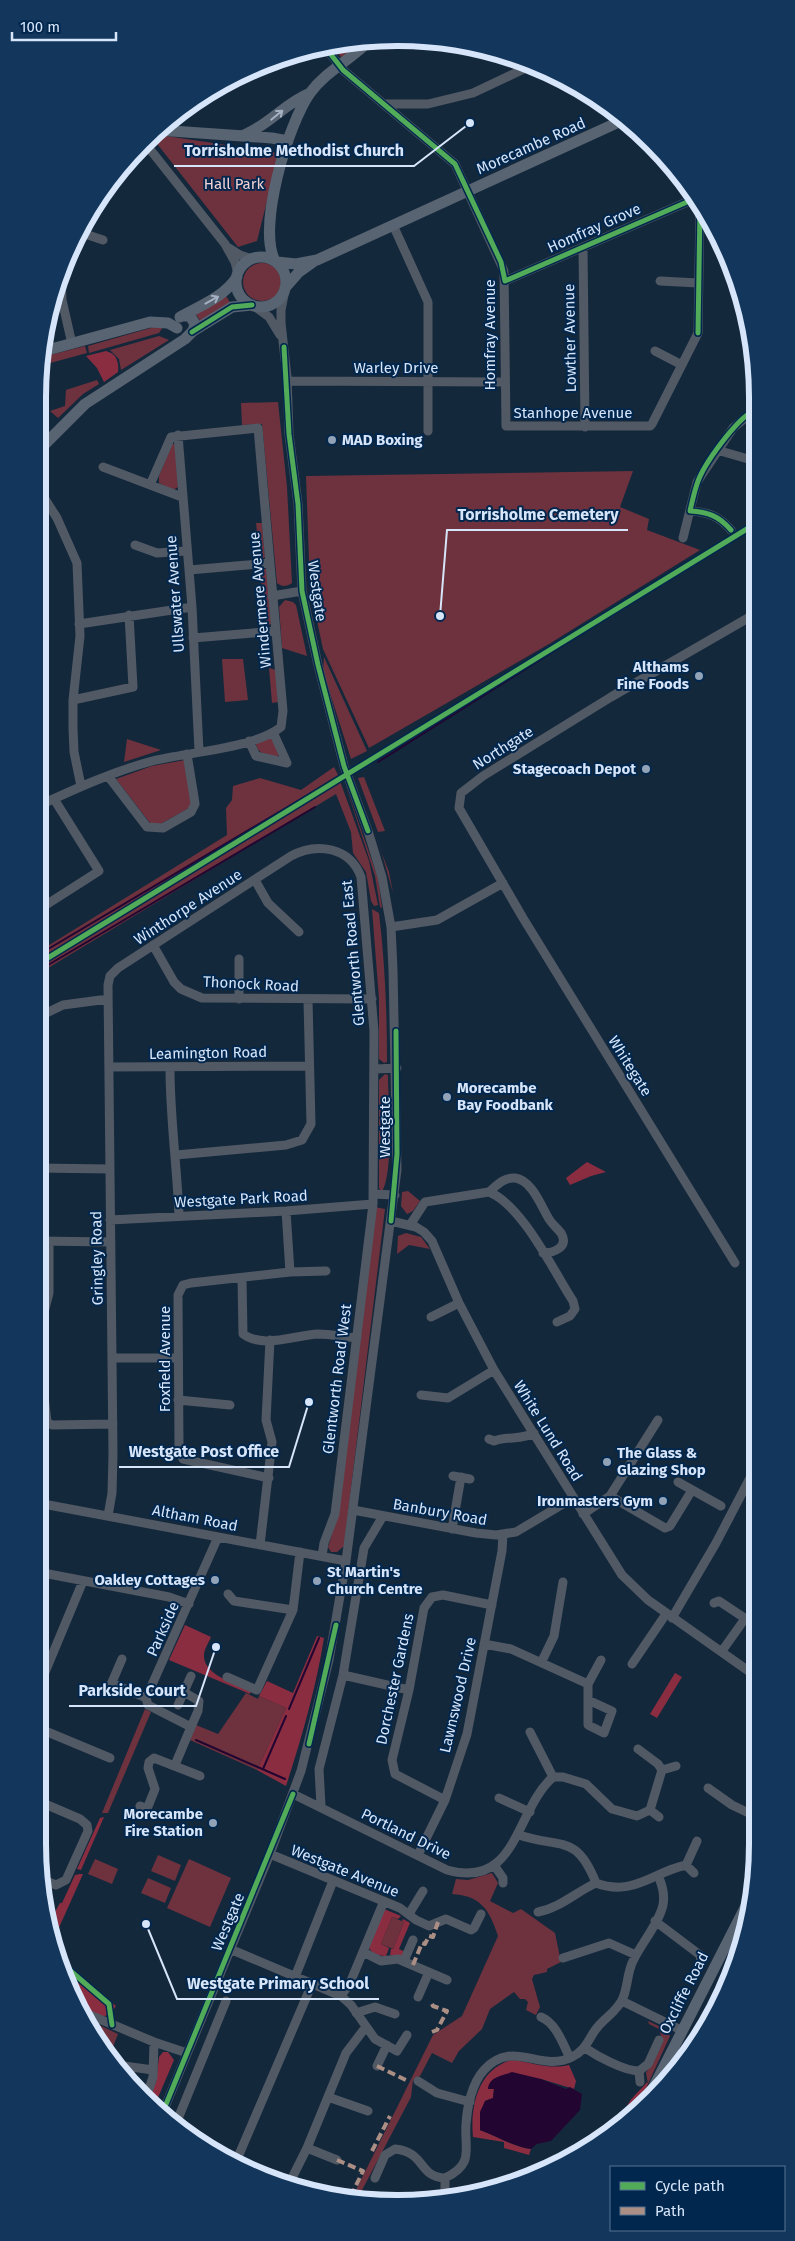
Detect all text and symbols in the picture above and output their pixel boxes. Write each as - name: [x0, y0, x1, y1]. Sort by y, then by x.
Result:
- scale bar: [12, 10, 116, 42]
- text: 100 m: [20, 18, 60, 36]
- one-way arrow: [270, 110, 283, 121]
- street label: Morecambe Road: [474, 114, 588, 178]
- callout: Torrisholme Methodist Church: [174, 135, 414, 166]
- text: Torrisholme Methodist Church: [184, 141, 404, 160]
- park label: Hall Park: [204, 175, 265, 193]
- street label: Homfray Grove: [544, 199, 644, 257]
- street label: Homfray Avenue: [481, 279, 499, 391]
- street label: Lowther Avenue: [560, 284, 580, 392]
- one-way arrow: [205, 294, 219, 304]
- street label: Warley Drive: [354, 359, 438, 377]
- street label: Stanhope Avenue: [514, 404, 632, 422]
- place label: MAD Boxing: [342, 431, 423, 449]
- marker: MAD Boxing: [326, 434, 338, 446]
- callout: Torrisholme Cemetery: [447, 499, 628, 530]
- text: Torrisholme Cemetery: [457, 505, 619, 524]
- street label: Windermere Avenue: [245, 531, 275, 669]
- street label: Ullswater Avenue: [162, 535, 188, 653]
- street label: Westgate: [304, 559, 330, 623]
- place label: Althams Fine Foods: [617, 658, 689, 693]
- marker: Althams Fine Foods: [693, 670, 705, 682]
- street label: Northgate: [469, 722, 537, 774]
- place label: Stagecoach Depot: [513, 760, 636, 778]
- marker: Stagecoach Depot: [640, 763, 652, 775]
- street label: Winthorpe Avenue: [131, 865, 245, 949]
- street label: Glentworth Road East: [338, 879, 368, 1027]
- street label: Thonock Road: [202, 972, 300, 996]
- street label: Whitegate: [604, 1032, 656, 1100]
- street label: Leamington Road: [149, 1043, 267, 1063]
- place label: Morecambe Bay Foodbank: [457, 1079, 554, 1114]
- marker: Morecambe Bay Foodbank: [441, 1091, 453, 1103]
- street label: Westgate: [376, 1096, 394, 1158]
- street label: Westgate Park Road: [174, 1187, 308, 1211]
- street label: Gringley Road: [87, 1211, 107, 1305]
- street label: Glentworth Road West: [319, 1302, 355, 1455]
- street label: Foxfield Avenue: [156, 1306, 174, 1412]
- street label: White Lund Road: [510, 1377, 586, 1485]
- callout: Westgate Post Office: [119, 1436, 289, 1467]
- text: Westgate Post Office: [129, 1442, 279, 1461]
- place label: The Glass & Glazing Shop: [617, 1444, 706, 1479]
- marker: The Glass & Glazing Shop: [601, 1456, 613, 1468]
- place label: Ironmasters Gym: [537, 1492, 653, 1510]
- street label: Banbury Road: [391, 1495, 489, 1529]
- marker: Ironmasters Gym: [657, 1495, 669, 1507]
- street label: Altham Road: [151, 1501, 239, 1535]
- place label: St Martin's Church Centre: [327, 1563, 423, 1598]
- place label: Oakley Cottages: [94, 1571, 205, 1589]
- marker: Oakley Cottages: [209, 1574, 221, 1586]
- marker: St Martin's Church Centre: [311, 1575, 323, 1587]
- street label: Parkside: [143, 1599, 183, 1659]
- street label: Dorchester Gardens: [372, 1612, 418, 1746]
- street label: Lawnswood Drive: [436, 1635, 480, 1755]
- callout: Parkside Court: [69, 1675, 196, 1706]
- text: Parkside Court: [78, 1681, 186, 1700]
- place label: Morecambe Fire Station: [123, 1805, 203, 1840]
- street label: Portland Drive: [358, 1805, 454, 1863]
- marker: Morecambe Fire Station: [207, 1817, 219, 1829]
- street label: Westgate Avenue: [288, 1841, 402, 1901]
- street label: Westgate: [208, 1890, 248, 1954]
- street label: Oxcliffe Road: [656, 1949, 712, 2037]
- callout: Westgate Primary School: [177, 1968, 379, 1999]
- text: Westgate Primary School: [187, 1974, 369, 1993]
- legend: [610, 2166, 785, 2231]
- text: Cycle path: [655, 2177, 725, 2195]
- text: Path: [655, 2202, 685, 2220]

